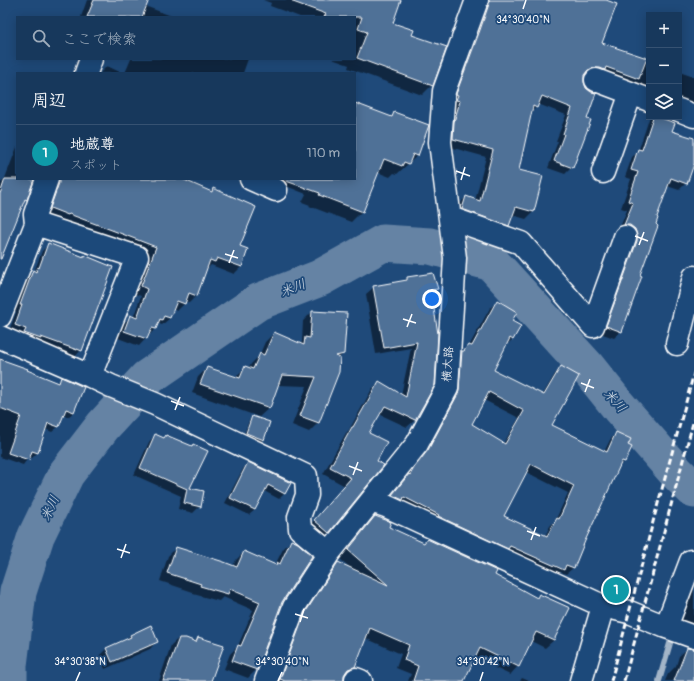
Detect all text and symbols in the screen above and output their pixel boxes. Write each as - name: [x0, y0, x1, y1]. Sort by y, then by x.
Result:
- map controls: [646, 12, 682, 120]
- button: +: [646, 12, 682, 48]
- text: 34°30'40"N: [496, 14, 550, 26]
- search box: [16, 16, 356, 60]
- icon: search: [30, 27, 52, 49]
- text: ここで検索: [62, 30, 137, 49]
- button: −: [646, 48, 682, 84]
- button: layers: [646, 84, 682, 120]
- text: 周辺: [32, 90, 66, 111]
- text: 地蔵尊: [70, 135, 115, 154]
- text: 1: [42, 145, 48, 161]
- text: 110 m: [307, 145, 340, 161]
- text: スポット: [70, 157, 122, 173]
- water label: 米川: [278, 276, 308, 300]
- your location: [422, 289, 442, 309]
- street label: 横大路: [439, 346, 457, 382]
- water label: 米川: [600, 386, 630, 416]
- water label: 米川: [37, 493, 63, 523]
- pin: 1: [603, 575, 629, 605]
- text: 34°30'38"N: [54, 656, 106, 668]
- text: 34°30'40"N: [255, 656, 309, 668]
- text: 34°30'42"N: [457, 656, 509, 668]

